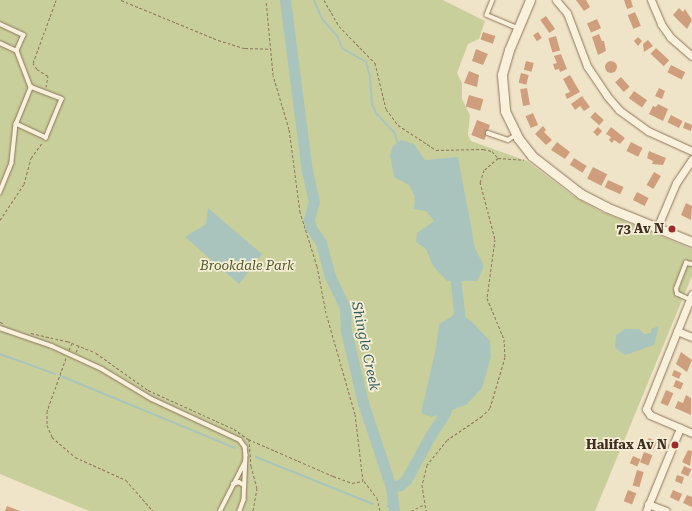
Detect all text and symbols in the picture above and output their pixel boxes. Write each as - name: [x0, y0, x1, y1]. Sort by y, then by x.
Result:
- place label: 73 Av N: [616, 221, 664, 237]
- marker: 73 Av N: [667, 224, 677, 234]
- park label: Brookdale Park: [200, 258, 294, 274]
- water label: Shingle Creek: [348, 300, 384, 392]
- place label: Halifax Av N: [586, 437, 667, 453]
- marker: Halifax Av N: [670, 440, 680, 450]

